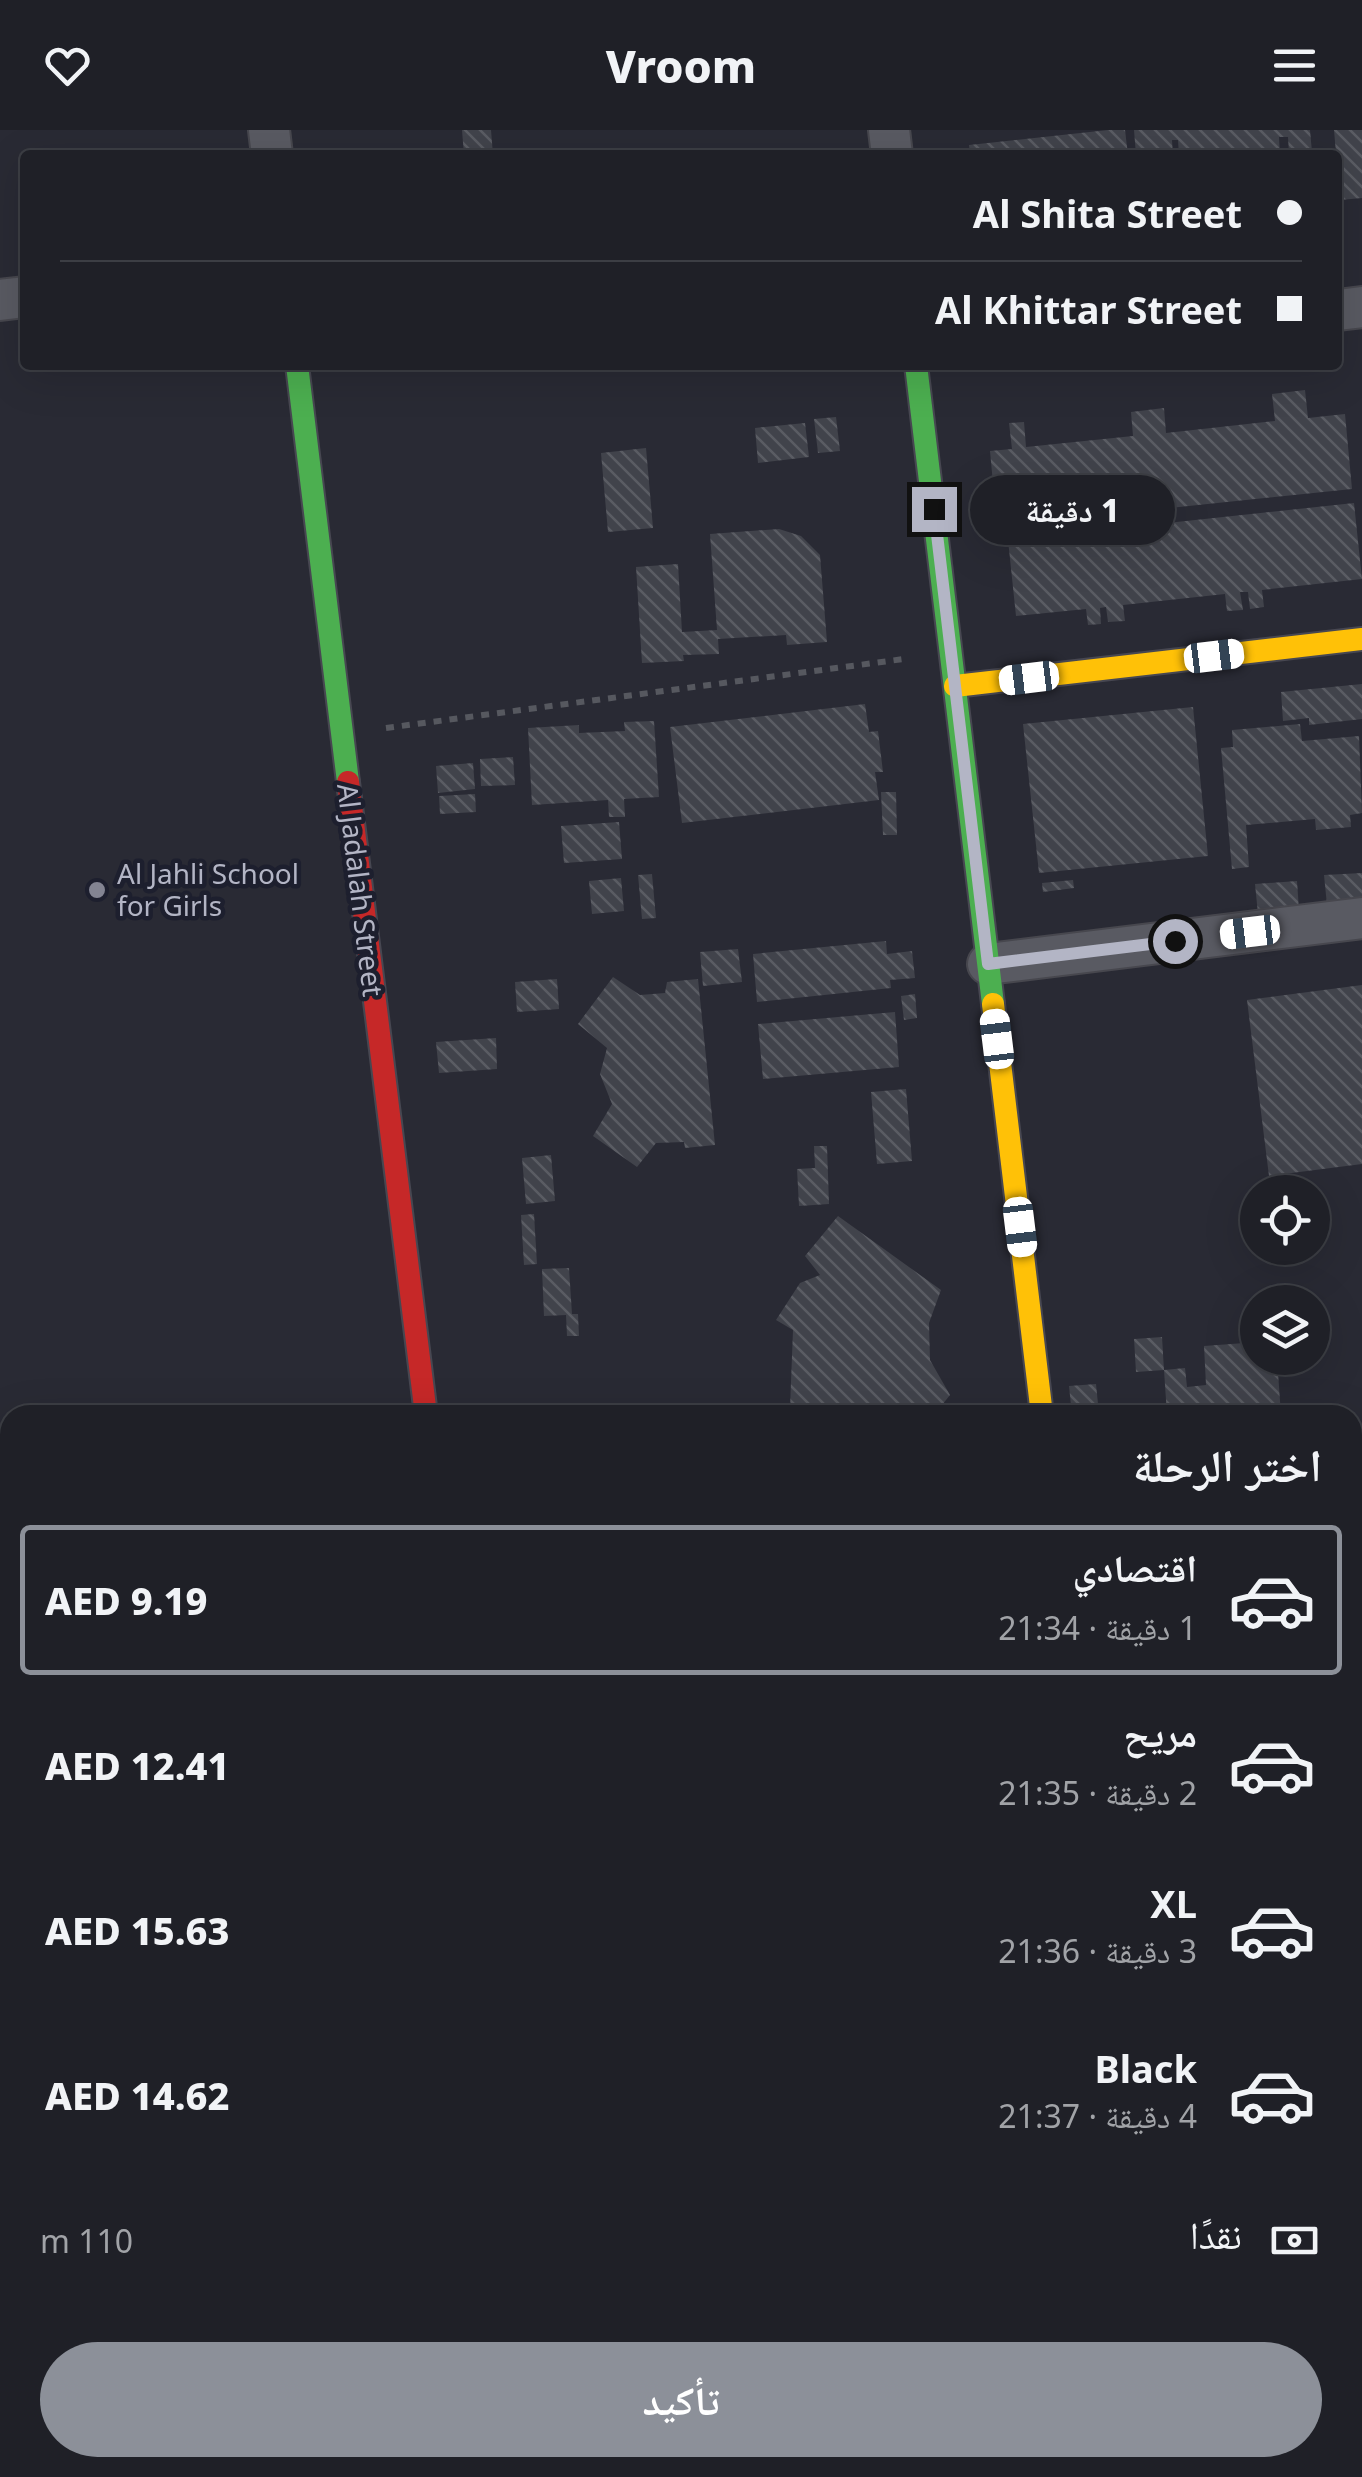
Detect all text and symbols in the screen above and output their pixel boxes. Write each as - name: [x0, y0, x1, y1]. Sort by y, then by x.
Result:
- text: Vroom: [606, 35, 756, 96]
- icon: heart: [40, 38, 95, 93]
- icon: menu: [1267, 38, 1322, 93]
- text: Al Shita Street: [973, 187, 1242, 239]
- text: Al Khittar Street: [935, 283, 1242, 335]
- callout: 1 دقيقة: [969, 474, 1174, 544]
- route end: [912, 487, 957, 532]
- text: 1 دقيقة: [1025, 488, 1120, 531]
- car: [1182, 637, 1246, 675]
- car: [997, 659, 1061, 697]
- street label: Al Jadalah Street: [329, 781, 393, 999]
- place label: Al Jahli School for Girls: [117, 854, 299, 924]
- marker: Al Jahli School for Girls: [86, 879, 108, 901]
- car: [1218, 913, 1282, 951]
- route start: [1153, 919, 1198, 964]
- car: [978, 1007, 1016, 1071]
- map controls: [1240, 1175, 1330, 1375]
- button: locate: [1240, 1175, 1330, 1265]
- car: [1001, 1195, 1039, 1259]
- button: layers: [1240, 1285, 1330, 1375]
- text: اختر الرحلة: [1133, 1434, 1322, 1495]
- text: اقتصادي: [1073, 1541, 1197, 1593]
- icon: car: [1227, 1555, 1317, 1645]
- text: AED 9.19: [45, 1574, 207, 1626]
- text: 1 دقيقة · 21:34: [998, 1606, 1197, 1649]
- text: مريح: [1123, 1706, 1197, 1758]
- icon: car: [1227, 1720, 1317, 1810]
- text: AED 12.41: [45, 1739, 229, 1791]
- text: 2 دقيقة · 21:35: [998, 1771, 1197, 1814]
- text: XL: [1150, 1877, 1197, 1929]
- icon: car: [1227, 1885, 1317, 1975]
- text: AED 15.63: [45, 1904, 229, 1956]
- text: 3 دقيقة · 21:36: [998, 1929, 1197, 1972]
- text: Black: [1094, 2042, 1197, 2094]
- icon: car: [1227, 2050, 1317, 2140]
- text: AED 14.62: [45, 2069, 229, 2121]
- text: 4 دقيقة · 21:37: [998, 2094, 1197, 2137]
- text: نقدًا: [1190, 2208, 1242, 2260]
- icon: cash: [1267, 2213, 1322, 2268]
- text: 110 m: [40, 2219, 133, 2262]
- button: تأكيد: [40, 2342, 1322, 2457]

